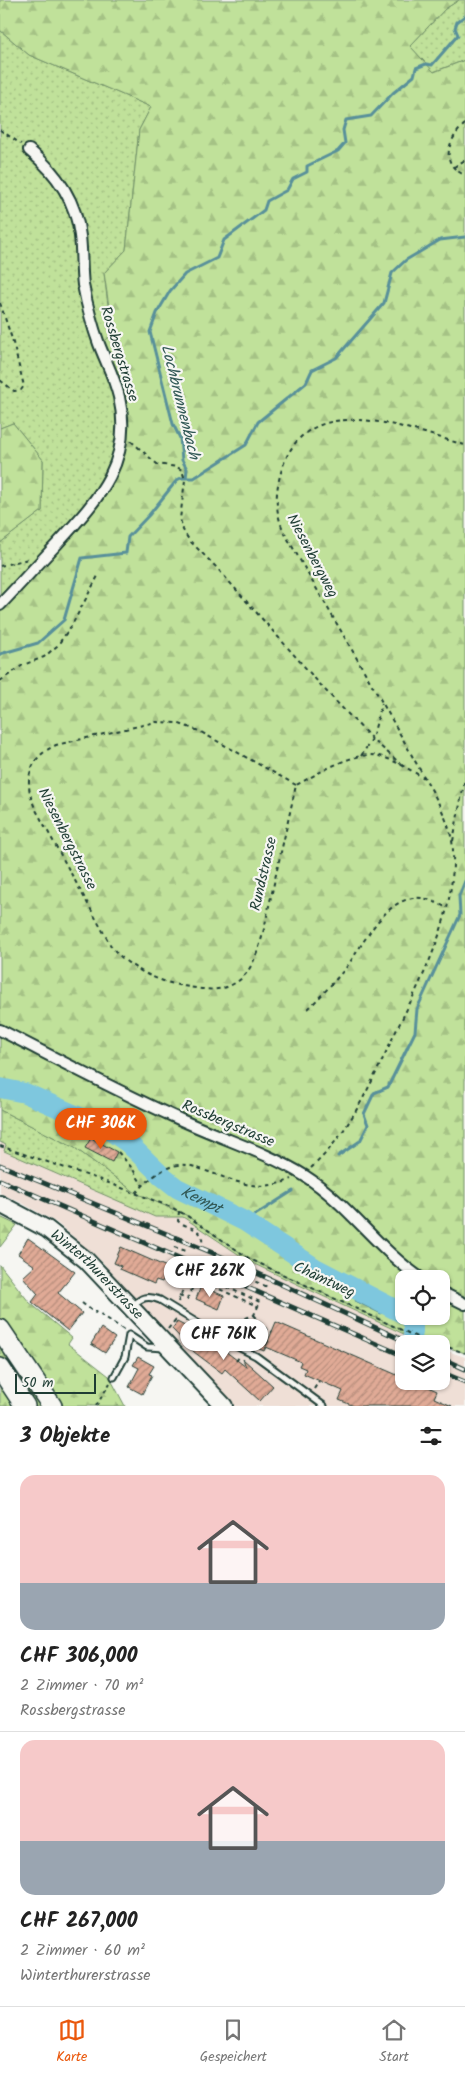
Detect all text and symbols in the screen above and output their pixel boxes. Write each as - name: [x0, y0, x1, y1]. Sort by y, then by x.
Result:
- street label: Rossbergstrasse: [93, 303, 145, 405]
- water label: Lochbrunnenbach: [154, 342, 207, 463]
- street label: Niesenbergweg: [280, 510, 344, 602]
- street label: Niesenbergstrasse: [31, 784, 103, 895]
- street label: Rundstrasse: [244, 834, 284, 913]
- street label: Rossbergstrasse: [178, 1094, 278, 1154]
- pin: CHF 306K: [49, 1108, 153, 1150]
- text: CHF 306K: [66, 1111, 136, 1136]
- water label: Kempt: [176, 1179, 229, 1222]
- street label: Winterthurerstrasse: [45, 1224, 149, 1326]
- street label: Chämtweg: [289, 1255, 359, 1305]
- pin: CHF 267K: [158, 1256, 262, 1298]
- text: CHF 267K: [175, 1259, 245, 1284]
- map controls: [395, 1270, 450, 1390]
- button: locate: [395, 1270, 450, 1325]
- pin: CHF 761K: [172, 1318, 276, 1361]
- text: CHF 761K: [191, 1322, 257, 1347]
- button: layers: [395, 1335, 450, 1390]
- scale bar: [15, 1371, 96, 1394]
- text: 50 m: [22, 1372, 53, 1394]
- text: 3 Objekte: [20, 1420, 110, 1453]
- icon: filters: [417, 1422, 445, 1450]
- icon: home: [188, 1507, 278, 1597]
- text: CHF 306,000: [20, 1640, 138, 1673]
- text: 2 Zimmer · 70 m²: [20, 1673, 144, 1698]
- text: Rossbergstrasse: [20, 1698, 125, 1723]
- icon: home: [188, 1773, 278, 1863]
- text: CHF 267,000: [20, 1905, 137, 1938]
- text: 2 Zimmer · 60 m²: [20, 1938, 145, 1963]
- text: Winterthurerstrasse: [20, 1963, 150, 1988]
- tab: Karte: [56, 2016, 87, 2068]
- tab: Gespeichert: [200, 2016, 267, 2068]
- tab: Start: [379, 2016, 409, 2068]

